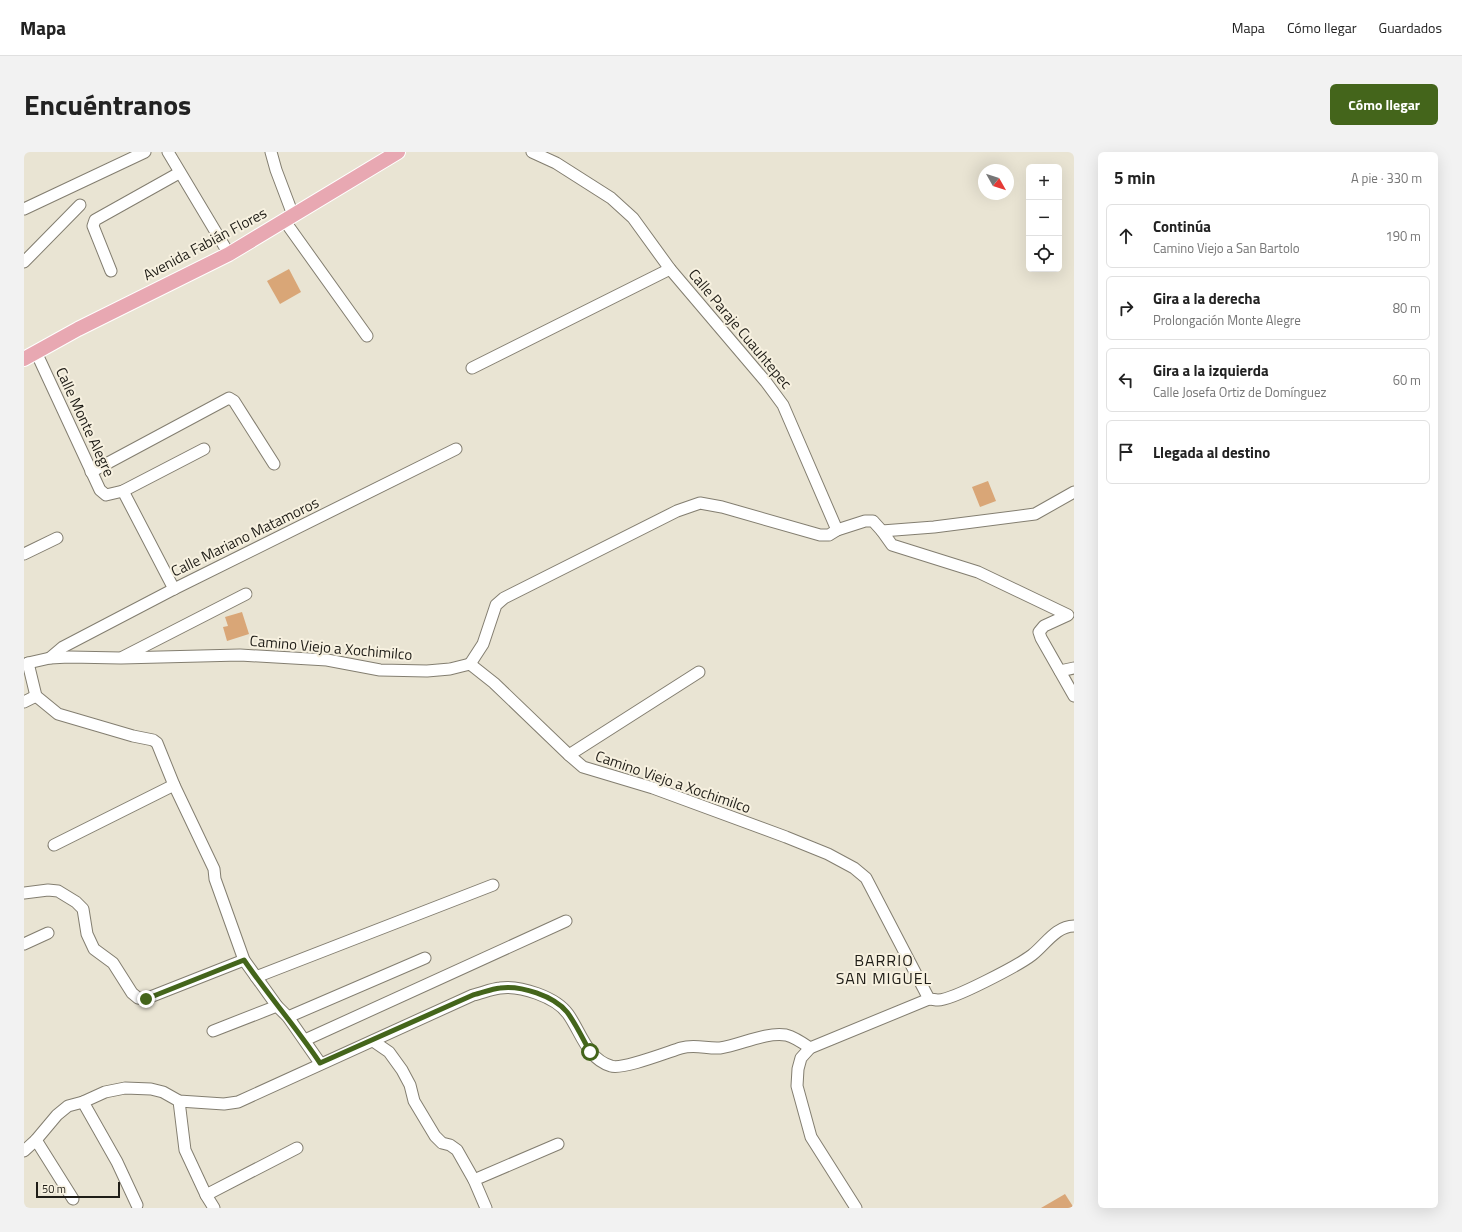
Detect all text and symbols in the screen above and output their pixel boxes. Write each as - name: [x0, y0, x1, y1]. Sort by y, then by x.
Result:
- text: Mapa: [20, 13, 66, 42]
- text: Mapa: [1232, 17, 1265, 38]
- text: Cómo llegar: [1287, 17, 1357, 38]
- text: Guardados: [1379, 17, 1442, 38]
- text: Encuéntranos: [24, 83, 191, 126]
- button: Cómo llegar: [1330, 84, 1438, 125]
- north arrow: [978, 164, 1014, 200]
- map controls: [1026, 164, 1062, 272]
- button: +: [1026, 164, 1062, 200]
- text: 5 min: [1114, 165, 1155, 191]
- text: A pie · 330 m: [1351, 168, 1422, 188]
- button: −: [1026, 200, 1062, 236]
- street label: Avenida Fabián Flores: [139, 201, 271, 286]
- text: Continúa: [1153, 215, 1211, 238]
- icon: ahead: [1115, 225, 1137, 247]
- text: 190 m: [1385, 226, 1421, 246]
- button: locate: [1026, 236, 1062, 272]
- text: Camino Viejo a San Bartolo: [1153, 238, 1300, 258]
- street label: Calle Paraje Cuauhtepec: [683, 263, 798, 394]
- text: Gira a la derecha: [1153, 287, 1260, 310]
- icon: right: [1115, 297, 1137, 319]
- text: 80 m: [1393, 298, 1421, 318]
- text: Prolongación Monte Alegre: [1153, 310, 1301, 330]
- text: Gira a la izquierda: [1153, 359, 1269, 382]
- street label: Calle Monte Alegre: [50, 363, 121, 480]
- icon: left: [1115, 369, 1137, 391]
- text: 60 m: [1393, 370, 1421, 390]
- text: Calle Josefa Ortiz de Domínguez: [1153, 382, 1326, 402]
- icon: arrive: [1115, 441, 1137, 463]
- text: Llegada al destino: [1153, 441, 1270, 464]
- street label: Calle Mariano Matamoros: [167, 491, 323, 582]
- street label: Camino Viejo a Xochimilco: [249, 629, 413, 666]
- street label: Camino Viejo a Xochimilco: [592, 744, 754, 819]
- district label: BARRIO SAN MIGUEL: [836, 948, 932, 990]
- route end: [137, 990, 155, 1008]
- route start: [581, 1043, 599, 1061]
- scale bar: [36, 1180, 120, 1199]
- text: 50 m: [42, 1181, 66, 1197]

